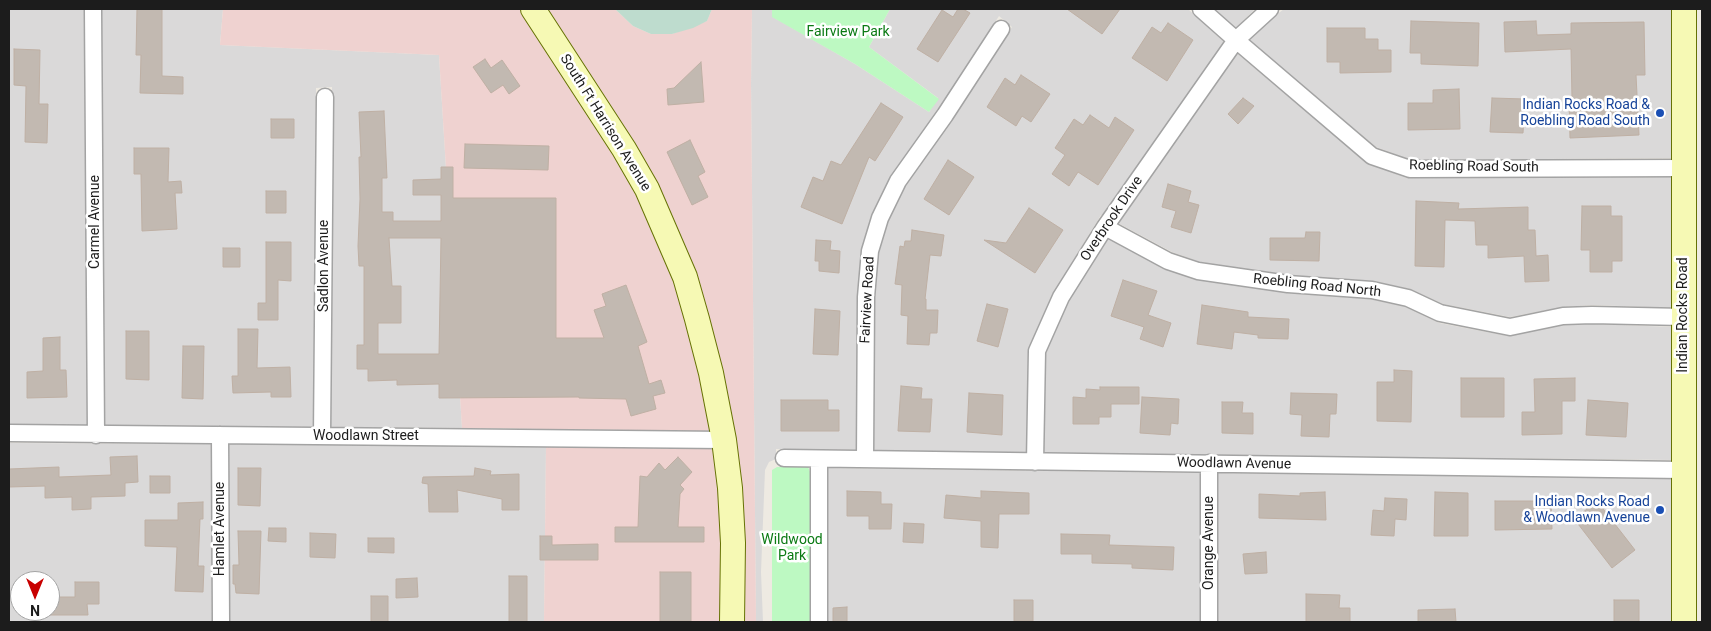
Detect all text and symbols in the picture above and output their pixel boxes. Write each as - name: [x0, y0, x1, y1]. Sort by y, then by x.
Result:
- park label: Fairview Park: [806, 24, 890, 40]
- street label: South Ft Harrison Avenue: [556, 51, 654, 195]
- place label: Indian Rocks Road & Roebling Road South: [1520, 97, 1650, 130]
- marker: Indian Rocks Road & Roebling Road South: [1654, 107, 1666, 119]
- street label: Roebling Road South: [1409, 157, 1539, 177]
- street label: Overbrook Drive: [1077, 173, 1147, 265]
- street label: Carmel Avenue: [87, 175, 103, 269]
- street label: Sadlon Avenue: [316, 220, 332, 312]
- street label: Fairview Road: [857, 256, 879, 344]
- street label: Indian Rocks Road: [1675, 257, 1691, 373]
- street label: Roebling Road North: [1252, 271, 1382, 301]
- street label: Woodlawn Street: [313, 428, 419, 444]
- street label: Woodlawn Avenue: [1177, 455, 1291, 473]
- street label: Hamlet Avenue: [212, 482, 228, 576]
- place label: Indian Rocks Road & Woodlawn Avenue: [1523, 494, 1650, 526]
- street label: Orange Avenue: [1201, 496, 1217, 590]
- marker: Indian Rocks Road & Woodlawn Avenue: [1654, 504, 1666, 516]
- park label: Wildwood Park: [761, 532, 823, 564]
- north arrow: [10, 571, 60, 621]
- text: N: [30, 602, 40, 618]

